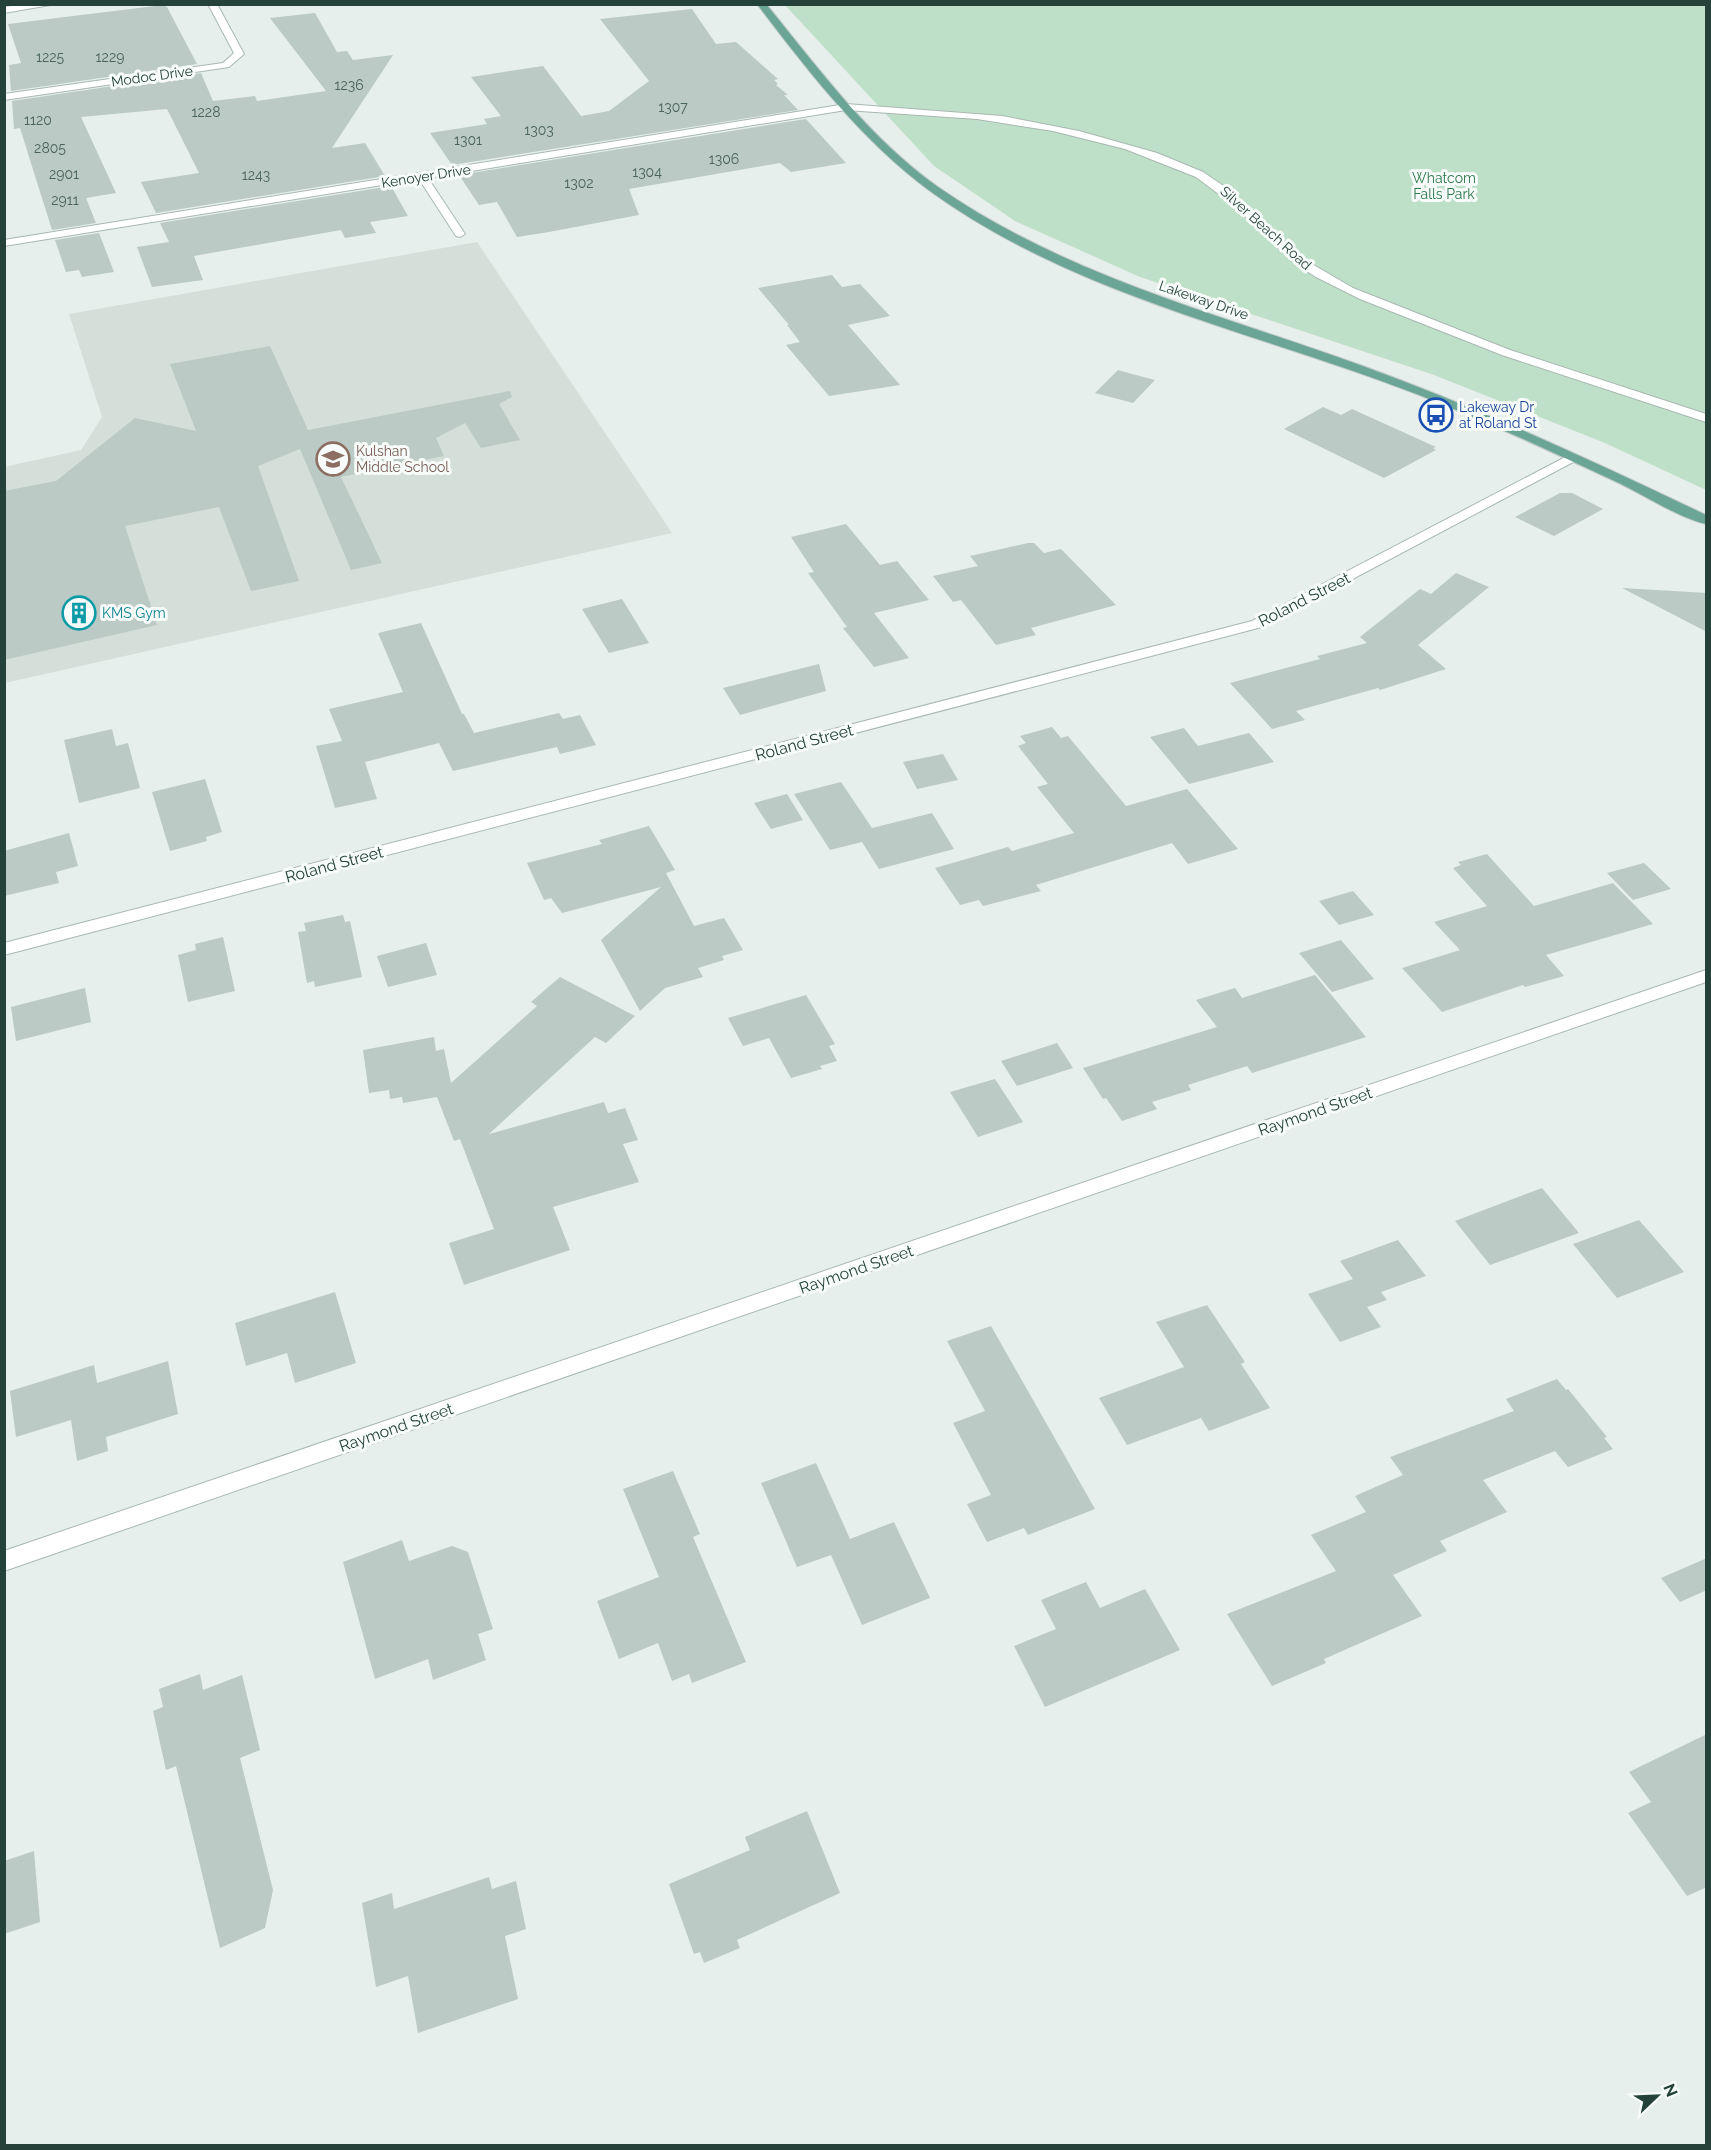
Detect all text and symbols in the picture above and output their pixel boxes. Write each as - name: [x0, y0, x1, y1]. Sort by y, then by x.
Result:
- house number: 1225: [36, 49, 64, 65]
- house number: 1229: [96, 49, 124, 65]
- street label: Modoc Drive: [110, 62, 194, 90]
- house number: 1236: [334, 77, 364, 93]
- house number: 1307: [658, 99, 688, 115]
- house number: 1228: [192, 104, 220, 120]
- house number: 1120: [24, 112, 52, 128]
- house number: 1303: [524, 122, 554, 138]
- house number: 1301: [454, 132, 482, 148]
- house number: 2805: [34, 140, 66, 156]
- house number: 1306: [709, 151, 739, 167]
- street label: Kenoyer Drive: [380, 161, 472, 191]
- house number: 1304: [632, 164, 662, 180]
- house number: 2901: [49, 166, 79, 182]
- house number: 1243: [242, 167, 270, 183]
- park label: Whatcom Falls Park: [1412, 170, 1476, 202]
- house number: 1302: [564, 175, 594, 191]
- street label: Silver Beach Road: [1217, 183, 1315, 273]
- house number: 2911: [51, 192, 79, 208]
- street label: Lakeway Drive: [1157, 277, 1251, 323]
- bus stop icon: Lakeway Dr at Roland St: [1418, 397, 1454, 433]
- place label: Lakeway Dr at Roland St: [1459, 399, 1537, 431]
- school or university icon: Kulshan Middle School: [315, 441, 351, 477]
- place label: Kulshan Middle School: [356, 443, 449, 475]
- street label: Roland Street: [1255, 568, 1354, 631]
- building icon: KMS Gym: [61, 595, 97, 631]
- place label: KMS Gym: [102, 605, 166, 621]
- street label: Roland Street: [753, 720, 856, 765]
- street label: Roland Street: [283, 842, 386, 887]
- street label: Raymond Street: [1256, 1083, 1375, 1140]
- street label: Raymond Street: [797, 1241, 916, 1298]
- street label: Raymond Street: [337, 1399, 456, 1456]
- north arrow: [1627, 2066, 1687, 2126]
- text: N: [1659, 2081, 1681, 2100]

